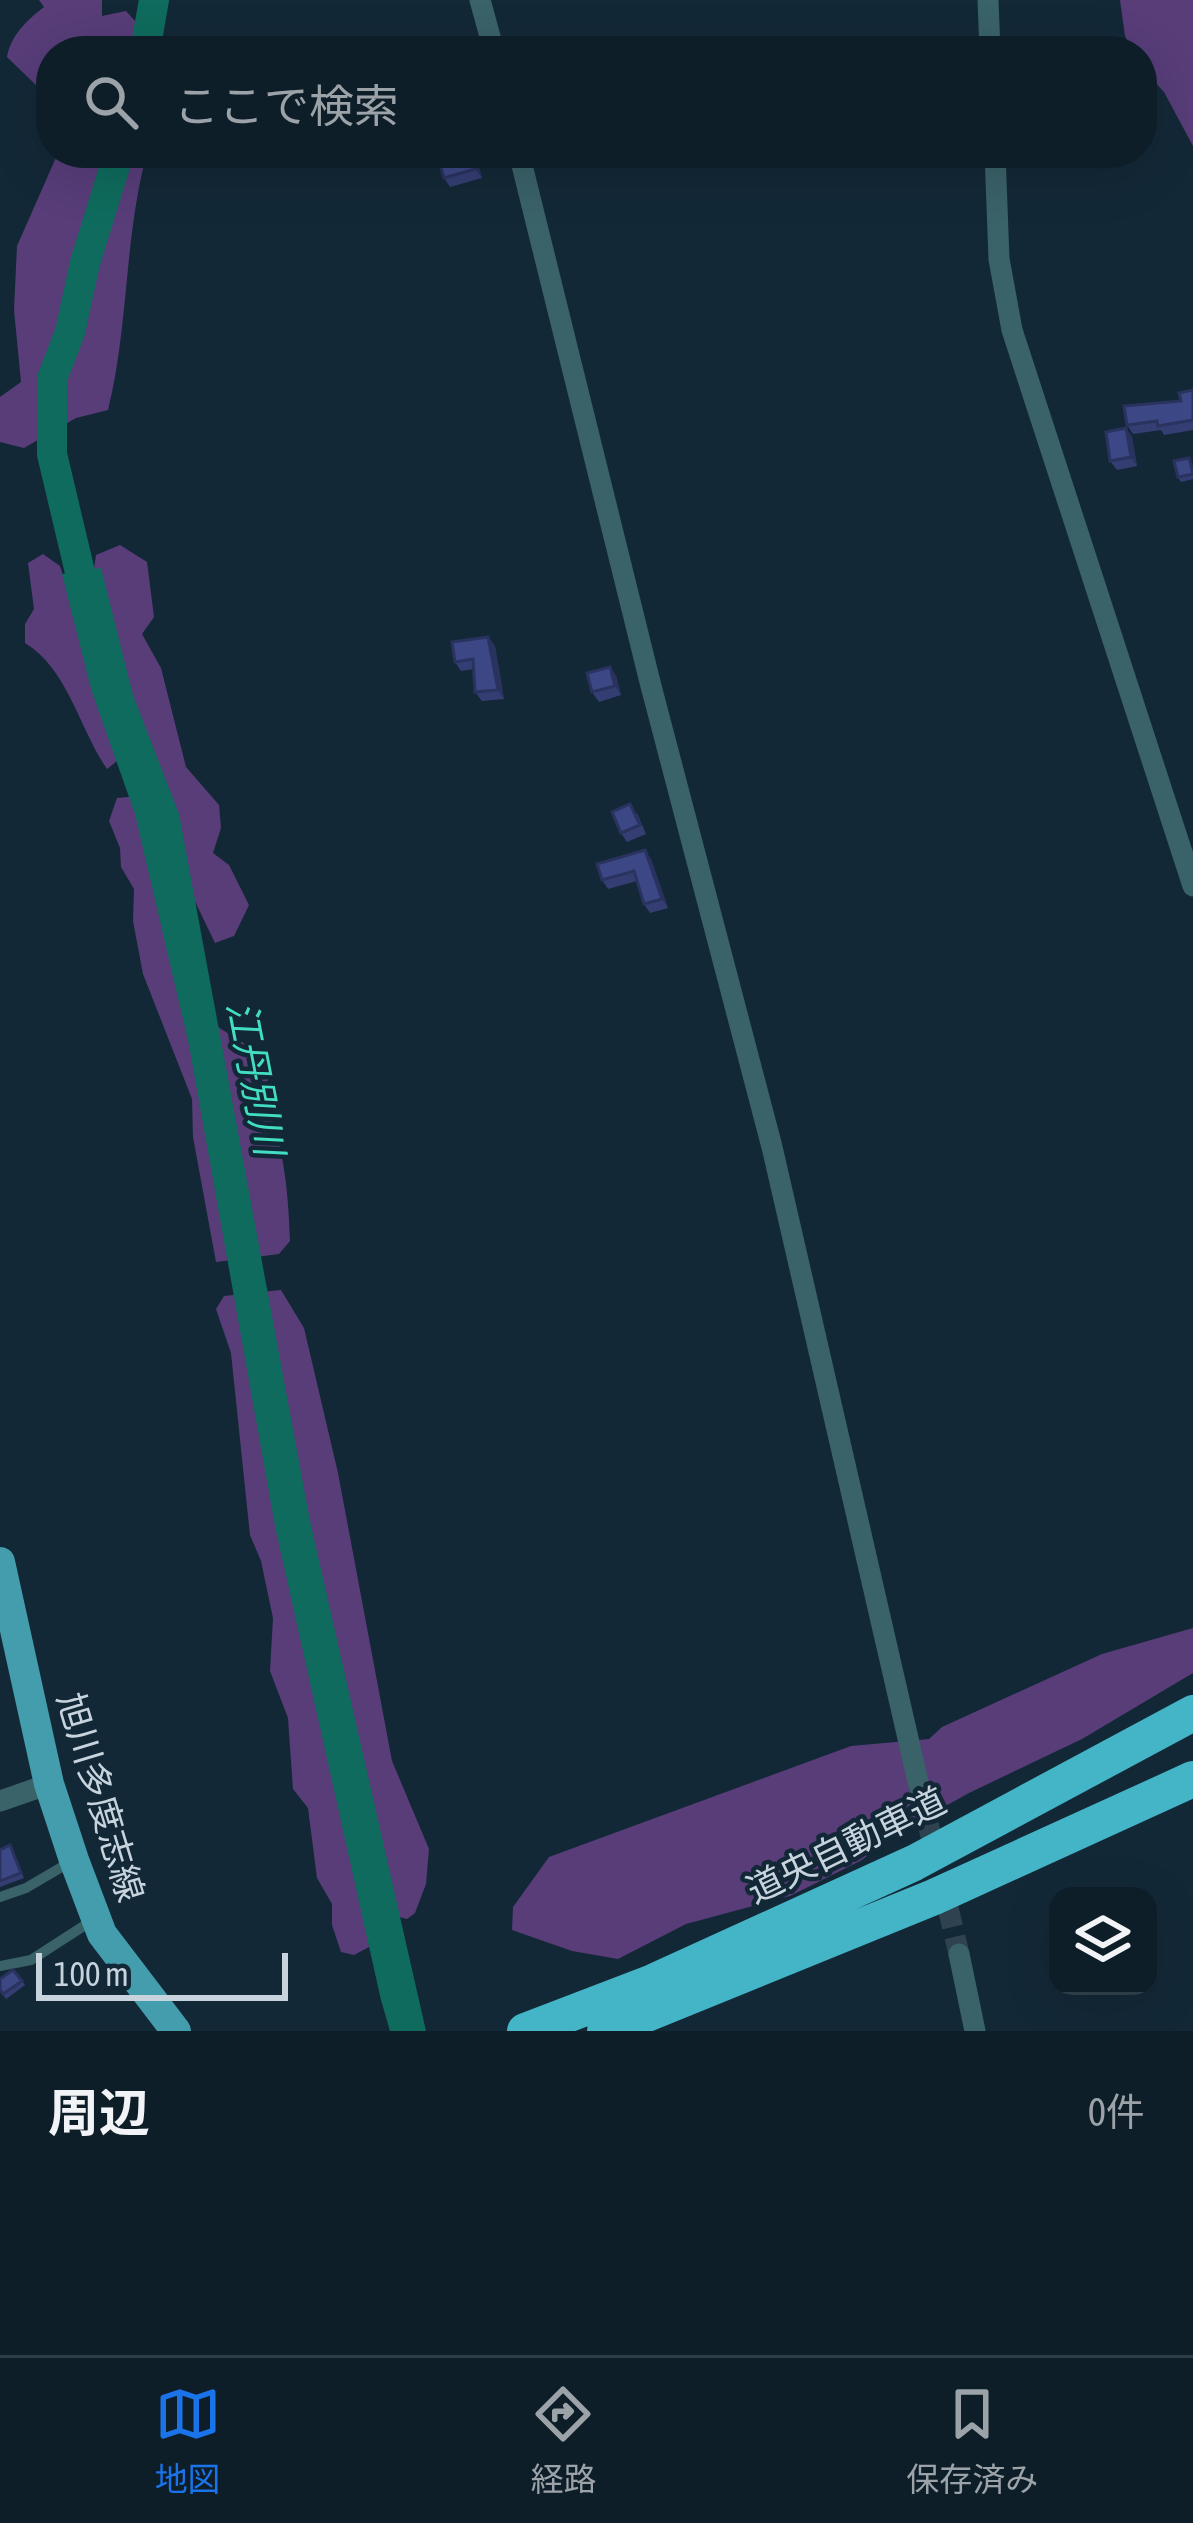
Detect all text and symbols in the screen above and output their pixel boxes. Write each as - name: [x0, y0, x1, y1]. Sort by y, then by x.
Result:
- search box: [36, 36, 1157, 168]
- icon: search: [78, 69, 144, 135]
- text: ここで検索: [174, 80, 399, 132]
- water label: 江丹別川: [220, 997, 293, 1163]
- street label: 旭川多度志線: [49, 1688, 153, 1906]
- street label: 道央自動車道: [740, 1779, 952, 1911]
- map controls: [1049, 1887, 1157, 1995]
- button: layers: [1049, 1887, 1157, 1995]
- scale bar: [36, 1947, 288, 2000]
- text: 100 m: [54, 1955, 129, 1993]
- text: 周辺: [48, 2083, 150, 2142]
- text: 0件: [1088, 2090, 1145, 2134]
- tab: 地図: [155, 2381, 221, 2501]
- tab: 経路: [530, 2381, 596, 2501]
- tab: 保存済み: [906, 2381, 1038, 2501]

